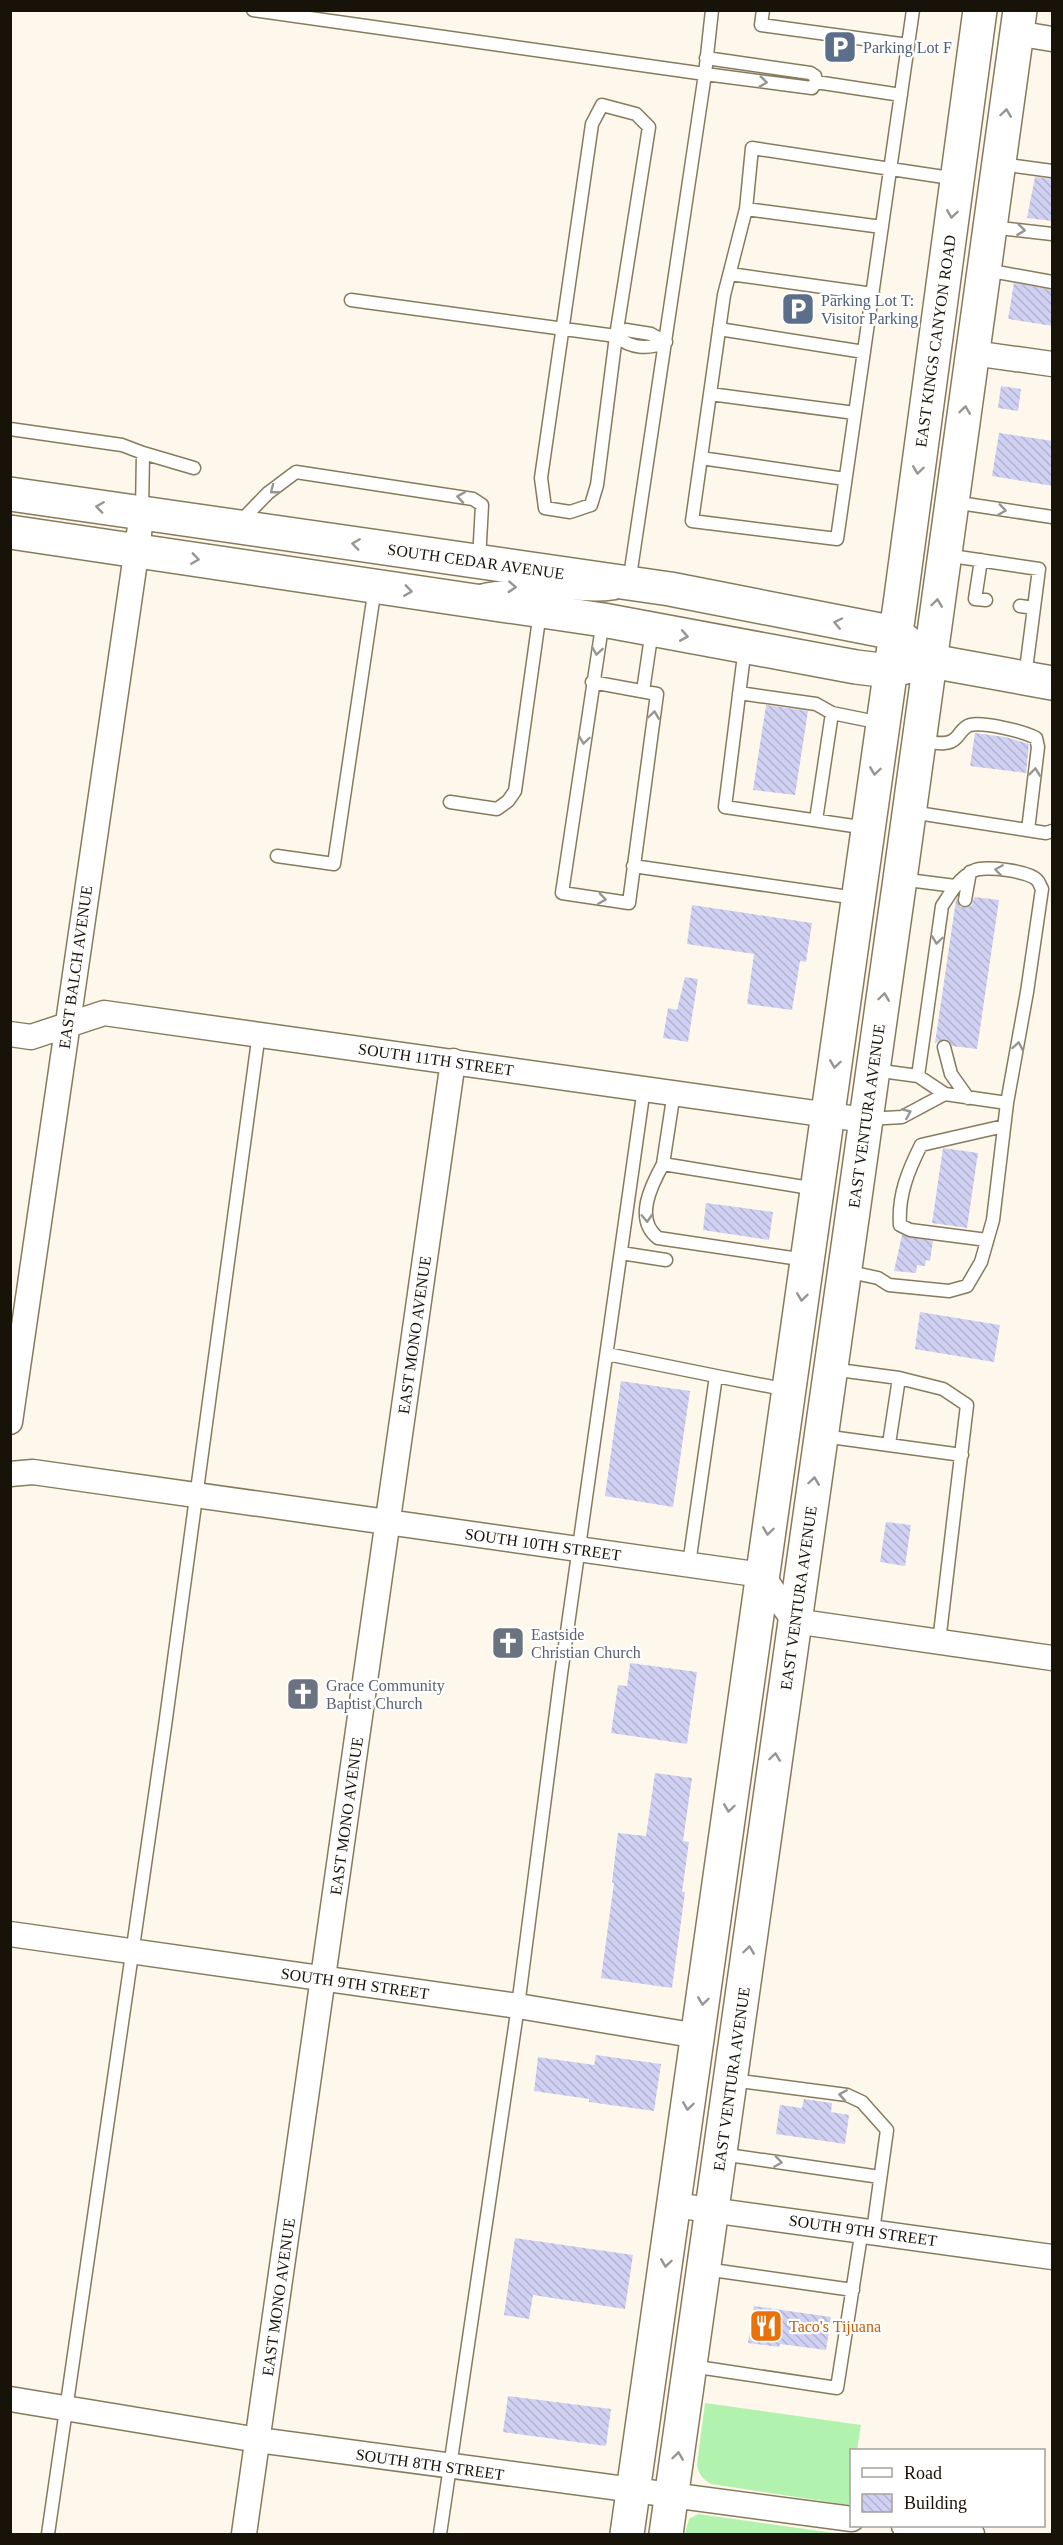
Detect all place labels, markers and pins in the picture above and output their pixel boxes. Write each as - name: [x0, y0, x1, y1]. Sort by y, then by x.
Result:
- parking icon: Parking Lot F: [822, 29, 858, 65]
- place label: Parking Lot F: [863, 39, 952, 57]
- parking icon: Parking Lot T: Visitor Parking: [780, 291, 816, 327]
- place label: Parking Lot T: Visitor Parking: [821, 292, 918, 328]
- church icon: Eastside Christian Church: [490, 1625, 526, 1661]
- place label: Eastside Christian Church: [531, 1626, 641, 1661]
- church icon: Grace Community Baptist Church: [285, 1676, 321, 1712]
- place label: Grace Community Baptist Church: [326, 1677, 445, 1713]
- restaurant icon: Taco's Tijuana: [748, 2308, 784, 2344]
- place label: Taco's Tijuana: [789, 2318, 881, 2336]

